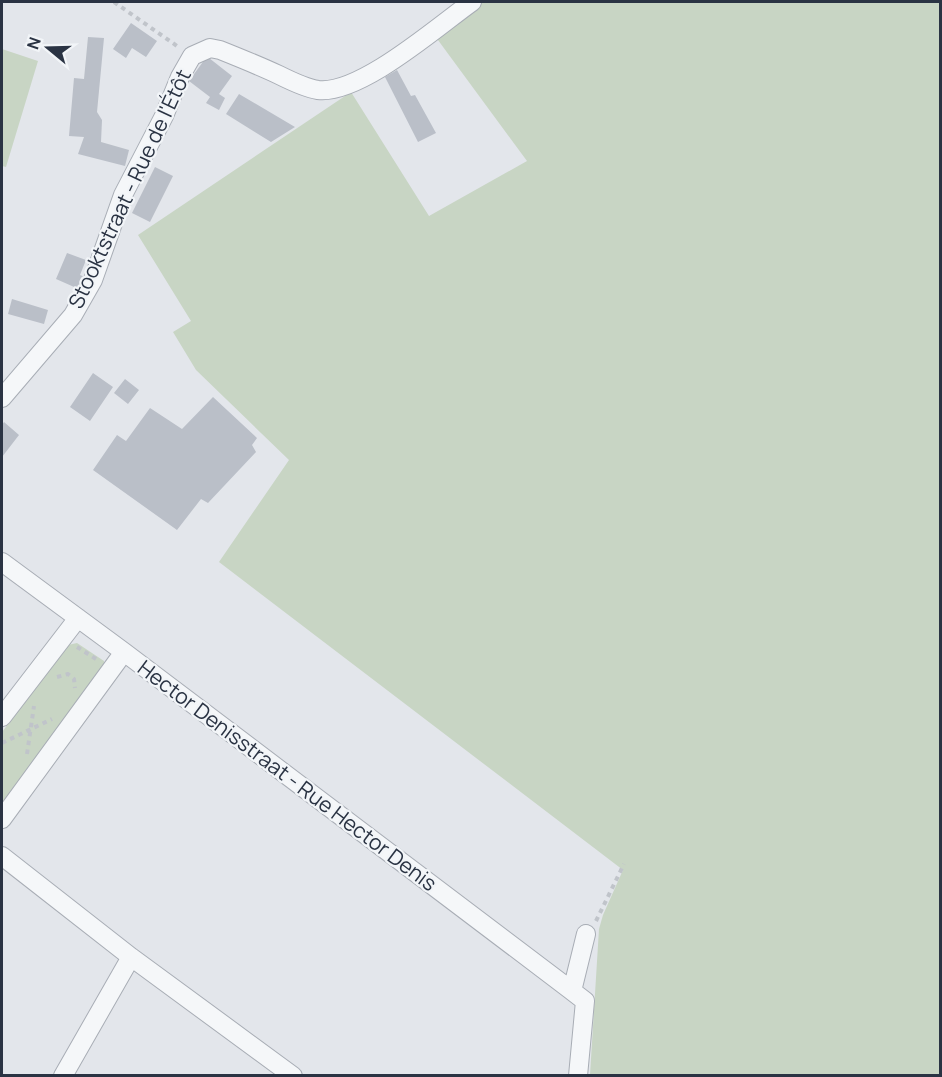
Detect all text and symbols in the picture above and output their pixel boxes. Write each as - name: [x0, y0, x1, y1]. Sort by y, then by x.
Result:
- north arrow: [18, 18, 78, 78]
- text: N: [22, 34, 46, 52]
- street label: Stooktstraat - Rue de l'Étôt: [61, 64, 197, 313]
- street label: Hector Denisstraat - Rue Hector Denis: [132, 653, 443, 897]

